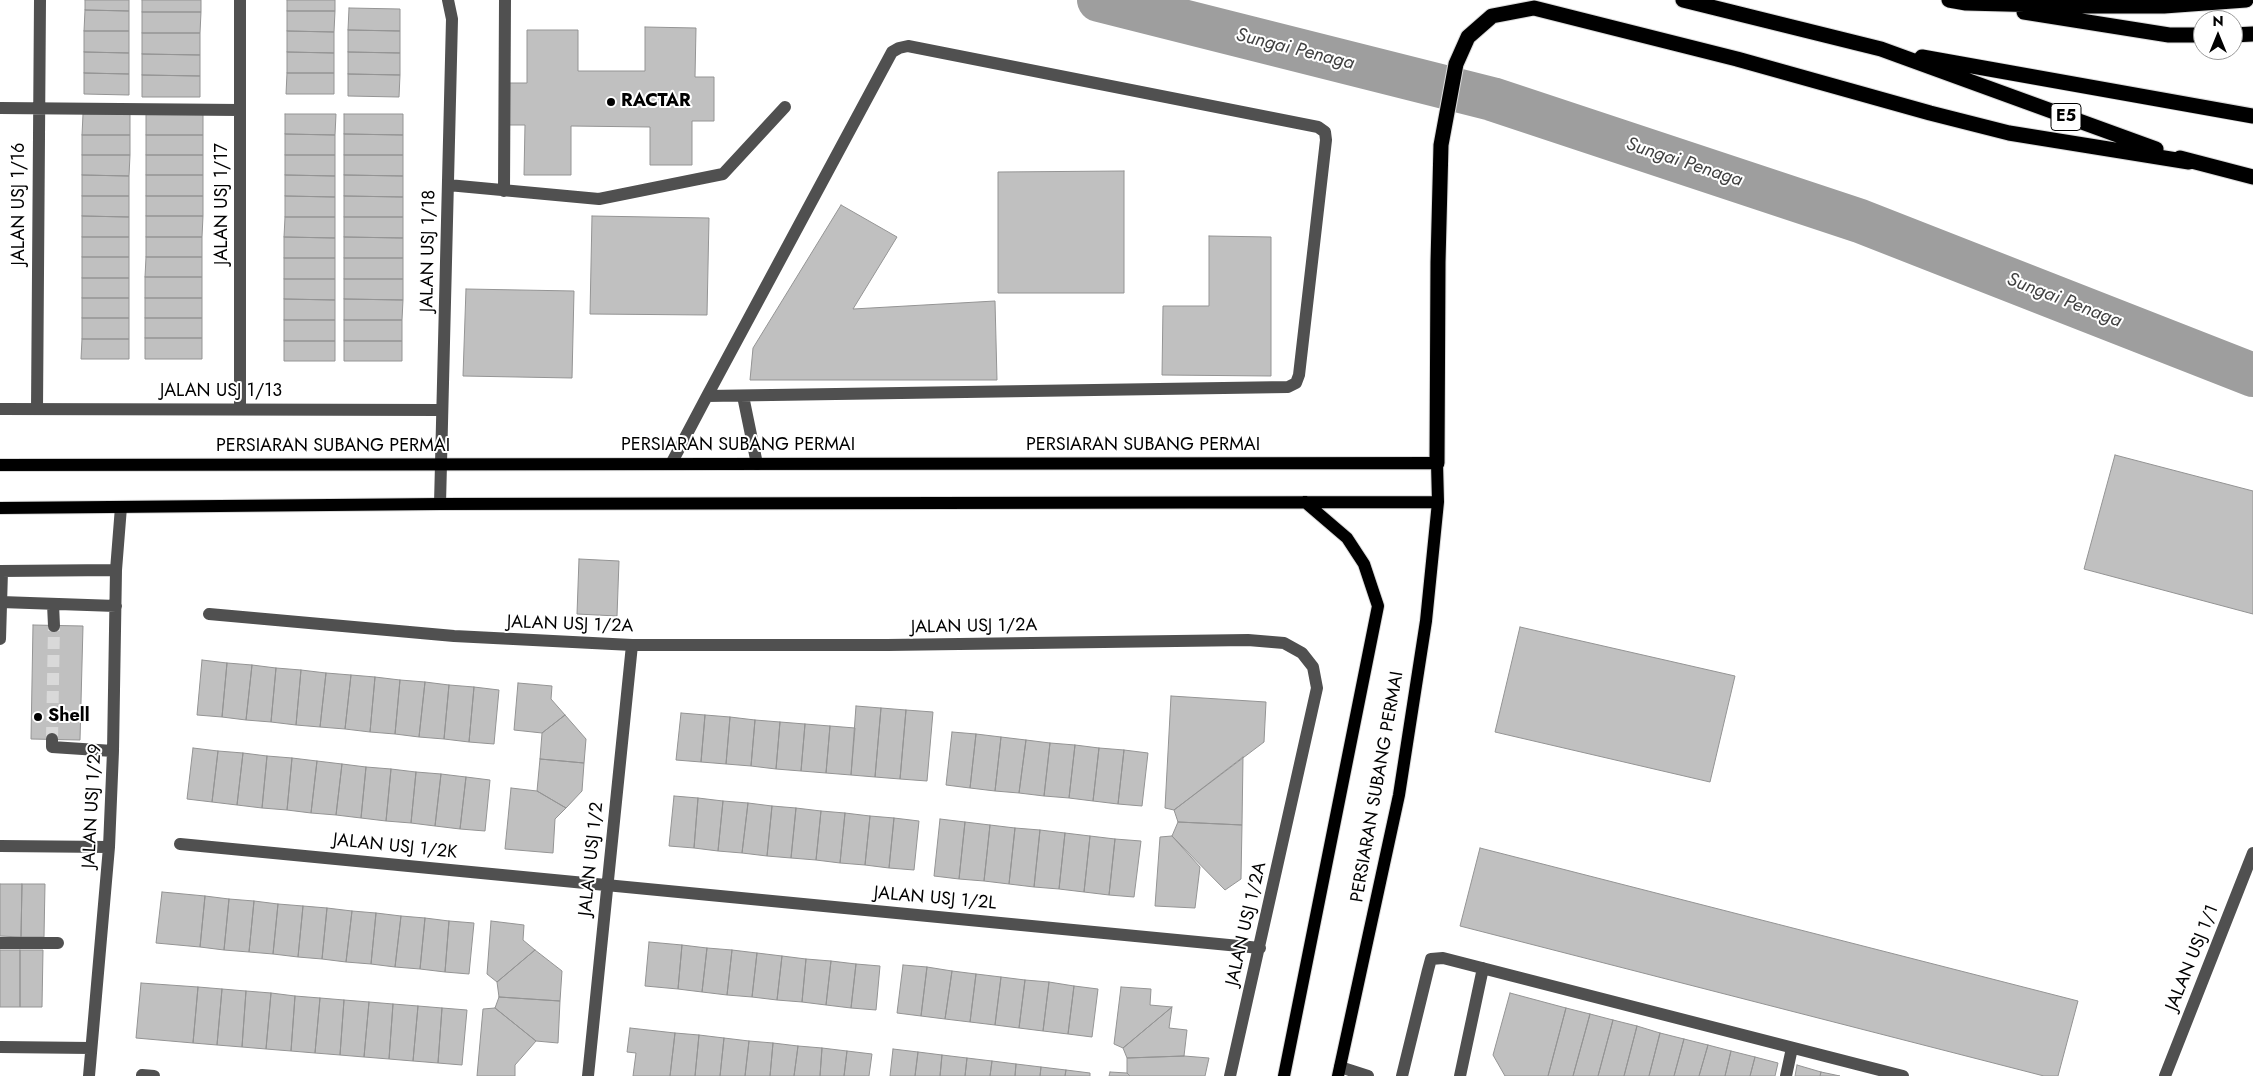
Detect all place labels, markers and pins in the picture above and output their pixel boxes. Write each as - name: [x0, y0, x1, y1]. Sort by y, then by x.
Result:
- place label: RACTAR: [621, 91, 691, 113]
- marker: RACTAR: [605, 96, 617, 108]
- place label: Shell: [48, 706, 90, 728]
- marker: Shell: [32, 711, 44, 723]

